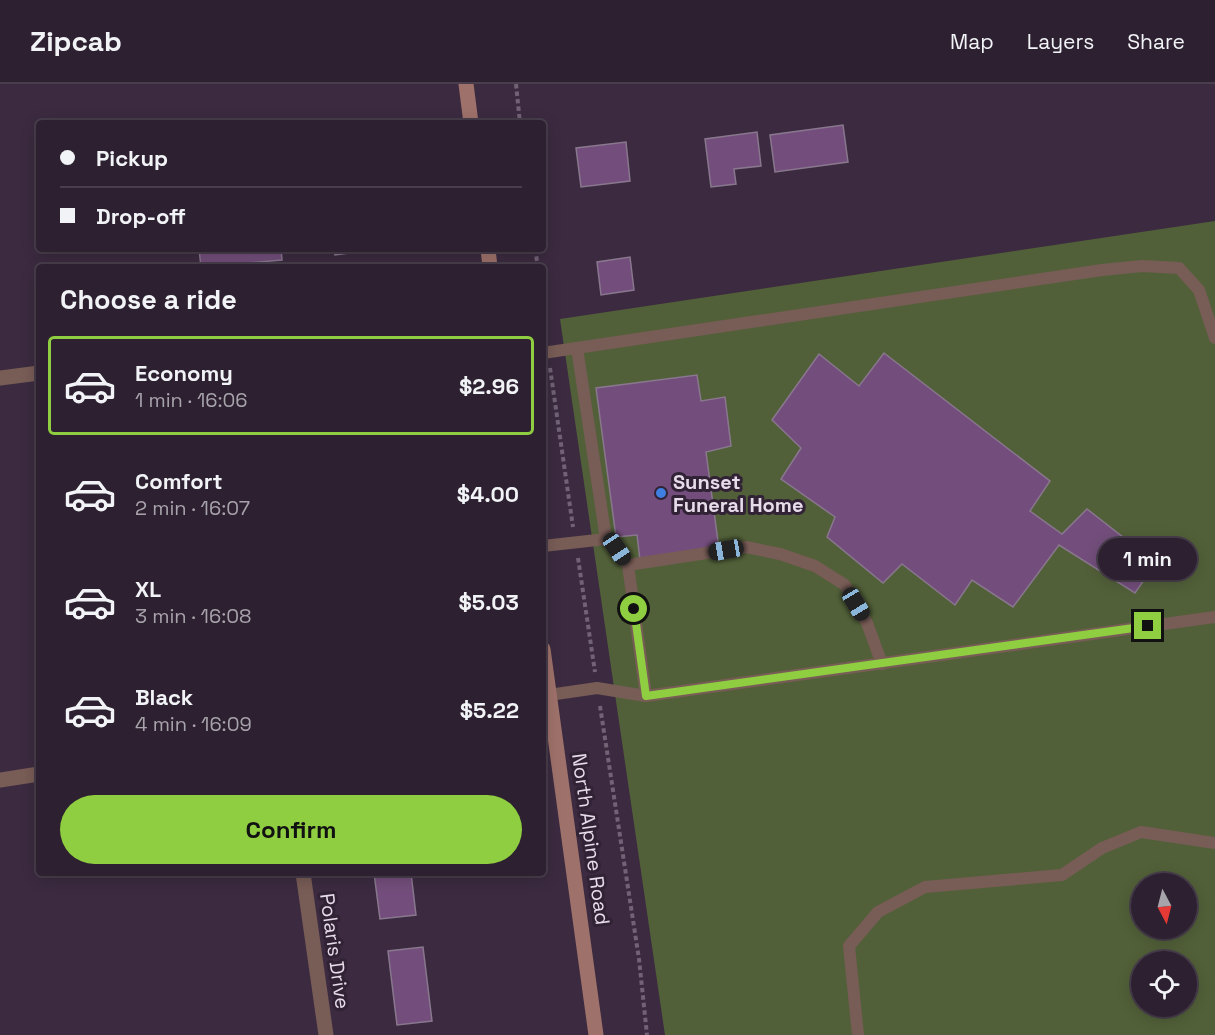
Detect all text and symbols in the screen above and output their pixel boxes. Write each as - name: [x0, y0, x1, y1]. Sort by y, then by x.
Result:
- text: Zipcab: [30, 23, 122, 59]
- text: Map: [950, 28, 994, 55]
- text: Layers: [1027, 28, 1094, 55]
- text: Share: [1127, 28, 1185, 55]
- text: Pickup: [96, 144, 168, 172]
- text: Drop-off: [96, 202, 186, 230]
- text: Choose a ride: [60, 282, 237, 317]
- icon: car: [63, 359, 117, 413]
- text: Economy: [135, 359, 233, 387]
- text: $2.96: [459, 372, 519, 400]
- text: 1 min · 16:06: [135, 387, 248, 413]
- icon: car: [63, 467, 117, 521]
- text: Comfort: [135, 467, 223, 495]
- place label: Sunset Funeral Home: [673, 469, 803, 518]
- text: $4.00: [457, 480, 519, 508]
- marker: Sunset Funeral Home: [654, 486, 668, 500]
- text: 2 min · 16:07: [135, 495, 250, 521]
- car: [599, 529, 635, 569]
- car: [707, 538, 745, 562]
- callout: 1 min: [1098, 539, 1198, 581]
- text: 1 min: [1123, 546, 1172, 572]
- icon: car: [63, 575, 117, 629]
- text: XL: [135, 575, 161, 603]
- car: [839, 584, 873, 624]
- text: $5.03: [459, 588, 519, 616]
- route start: [620, 595, 647, 622]
- text: 3 min · 16:08: [135, 603, 252, 629]
- route end: [1134, 612, 1161, 639]
- icon: car: [63, 683, 117, 737]
- text: Black: [135, 683, 193, 711]
- text: $5.22: [460, 696, 519, 724]
- text: 4 min · 16:09: [135, 711, 252, 737]
- street label: North Alpine Road: [566, 751, 616, 927]
- button: Confirm: [60, 795, 522, 864]
- north arrow: [1131, 873, 1197, 939]
- map controls: [1131, 873, 1197, 1017]
- street label: Polaris Drive: [314, 892, 356, 1010]
- button: locate: [1131, 951, 1197, 1017]

